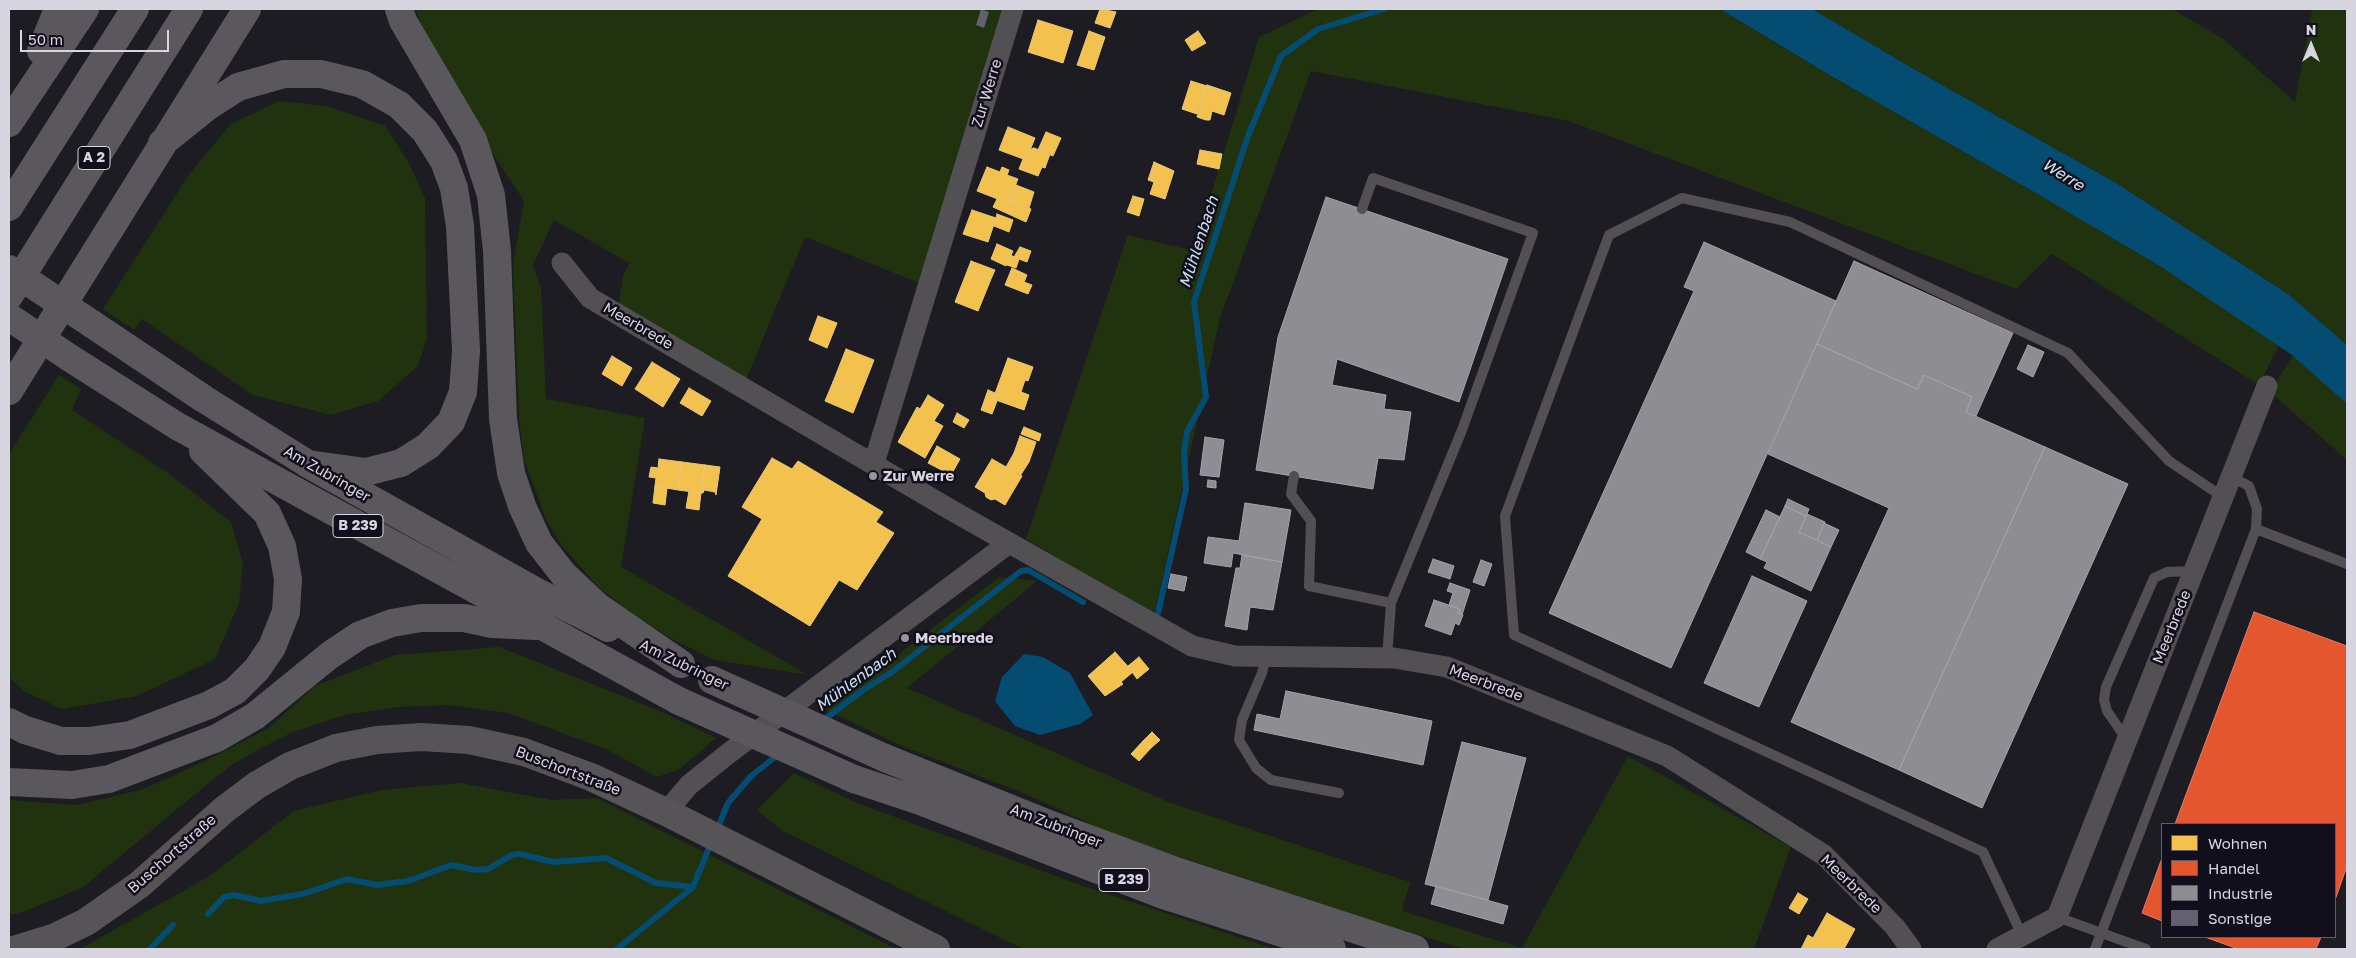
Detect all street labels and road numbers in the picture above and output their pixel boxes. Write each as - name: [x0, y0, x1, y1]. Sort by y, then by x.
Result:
- street label: Zur Werre: [968, 57, 1006, 129]
- road number: A 2: [78, 146, 110, 170]
- street label: Meerbrede: [600, 299, 676, 353]
- street label: Am Zubringer: [281, 442, 373, 506]
- road number: B 239: [333, 514, 383, 538]
- street label: Meerbrede: [2149, 588, 2195, 666]
- street label: Am Zubringer: [636, 636, 732, 694]
- street label: Meerbrede: [1447, 661, 1525, 705]
- street label: Buschortstraße: [513, 743, 623, 799]
- street label: Am Zubringer: [1008, 800, 1104, 852]
- street label: Buschortstraße: [124, 811, 220, 897]
- street label: Meerbrede: [1817, 851, 1885, 917]
- road number: B 239: [1099, 868, 1149, 892]

